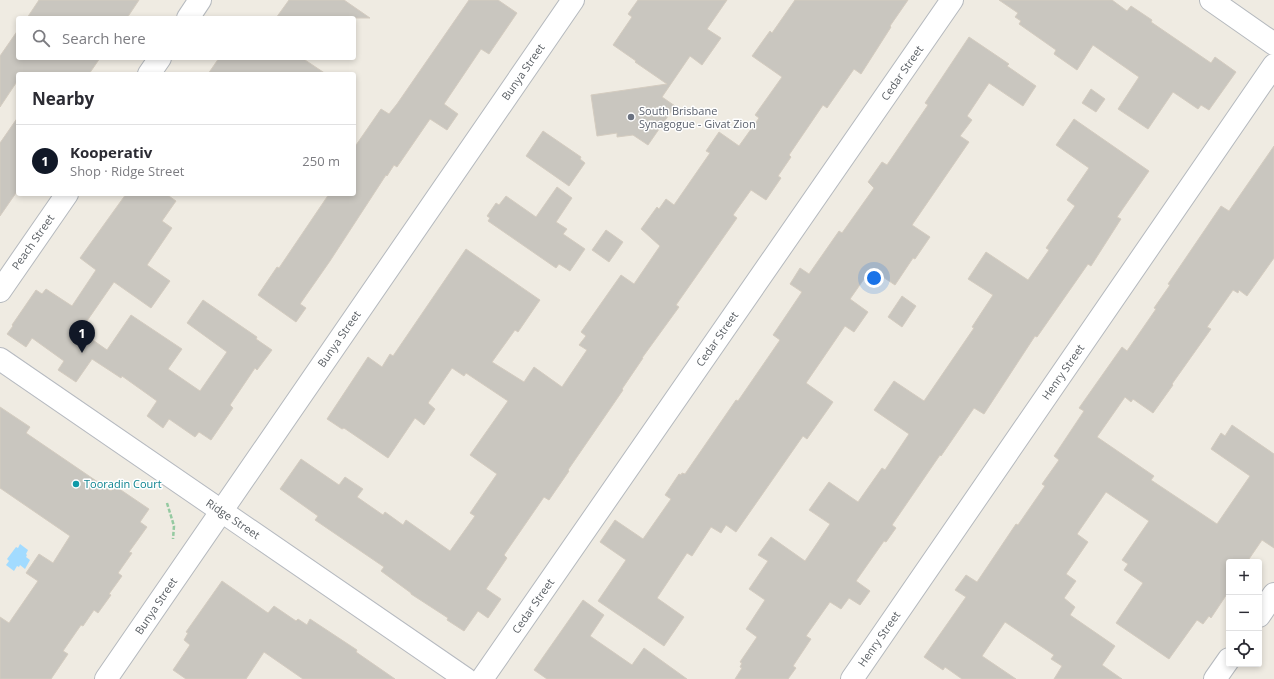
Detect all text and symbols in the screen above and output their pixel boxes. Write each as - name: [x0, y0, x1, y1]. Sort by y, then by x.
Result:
- search box: [16, 16, 356, 60]
- icon: search: [30, 27, 52, 49]
- text: Search here: [62, 28, 146, 48]
- street label: Bunya Street: [498, 40, 548, 103]
- street label: Cedar Street: [877, 42, 926, 103]
- text: Nearby: [32, 87, 94, 110]
- place label: South Brisbane Synagogue - Givat Zion: [639, 103, 756, 131]
- marker: South Brisbane Synagogue - Givat Zion: [626, 112, 636, 122]
- text: Kooperativ: [70, 142, 152, 162]
- text: 1: [41, 152, 49, 170]
- text: 250 m: [302, 152, 340, 170]
- text: Shop · Ridge Street: [70, 162, 184, 180]
- street label: Peach Street: [8, 211, 57, 272]
- your location: [864, 268, 884, 288]
- street label: Bunya Street: [314, 307, 364, 370]
- street label: Cedar Street: [692, 308, 741, 369]
- pin: 1: [69, 320, 95, 353]
- street label: Henry Street: [1038, 341, 1087, 402]
- place label: Tooradin Court: [84, 476, 162, 491]
- marker: Tooradin Court: [71, 479, 81, 489]
- street label: Ridge Street: [203, 495, 263, 542]
- map controls: [1226, 559, 1262, 667]
- button: +: [1226, 559, 1262, 595]
- street label: Bunya Street: [131, 574, 180, 637]
- street label: Cedar Street: [508, 575, 557, 636]
- button: −: [1226, 595, 1262, 631]
- street label: Henry Street: [854, 608, 903, 669]
- button: locate: [1226, 631, 1262, 667]

